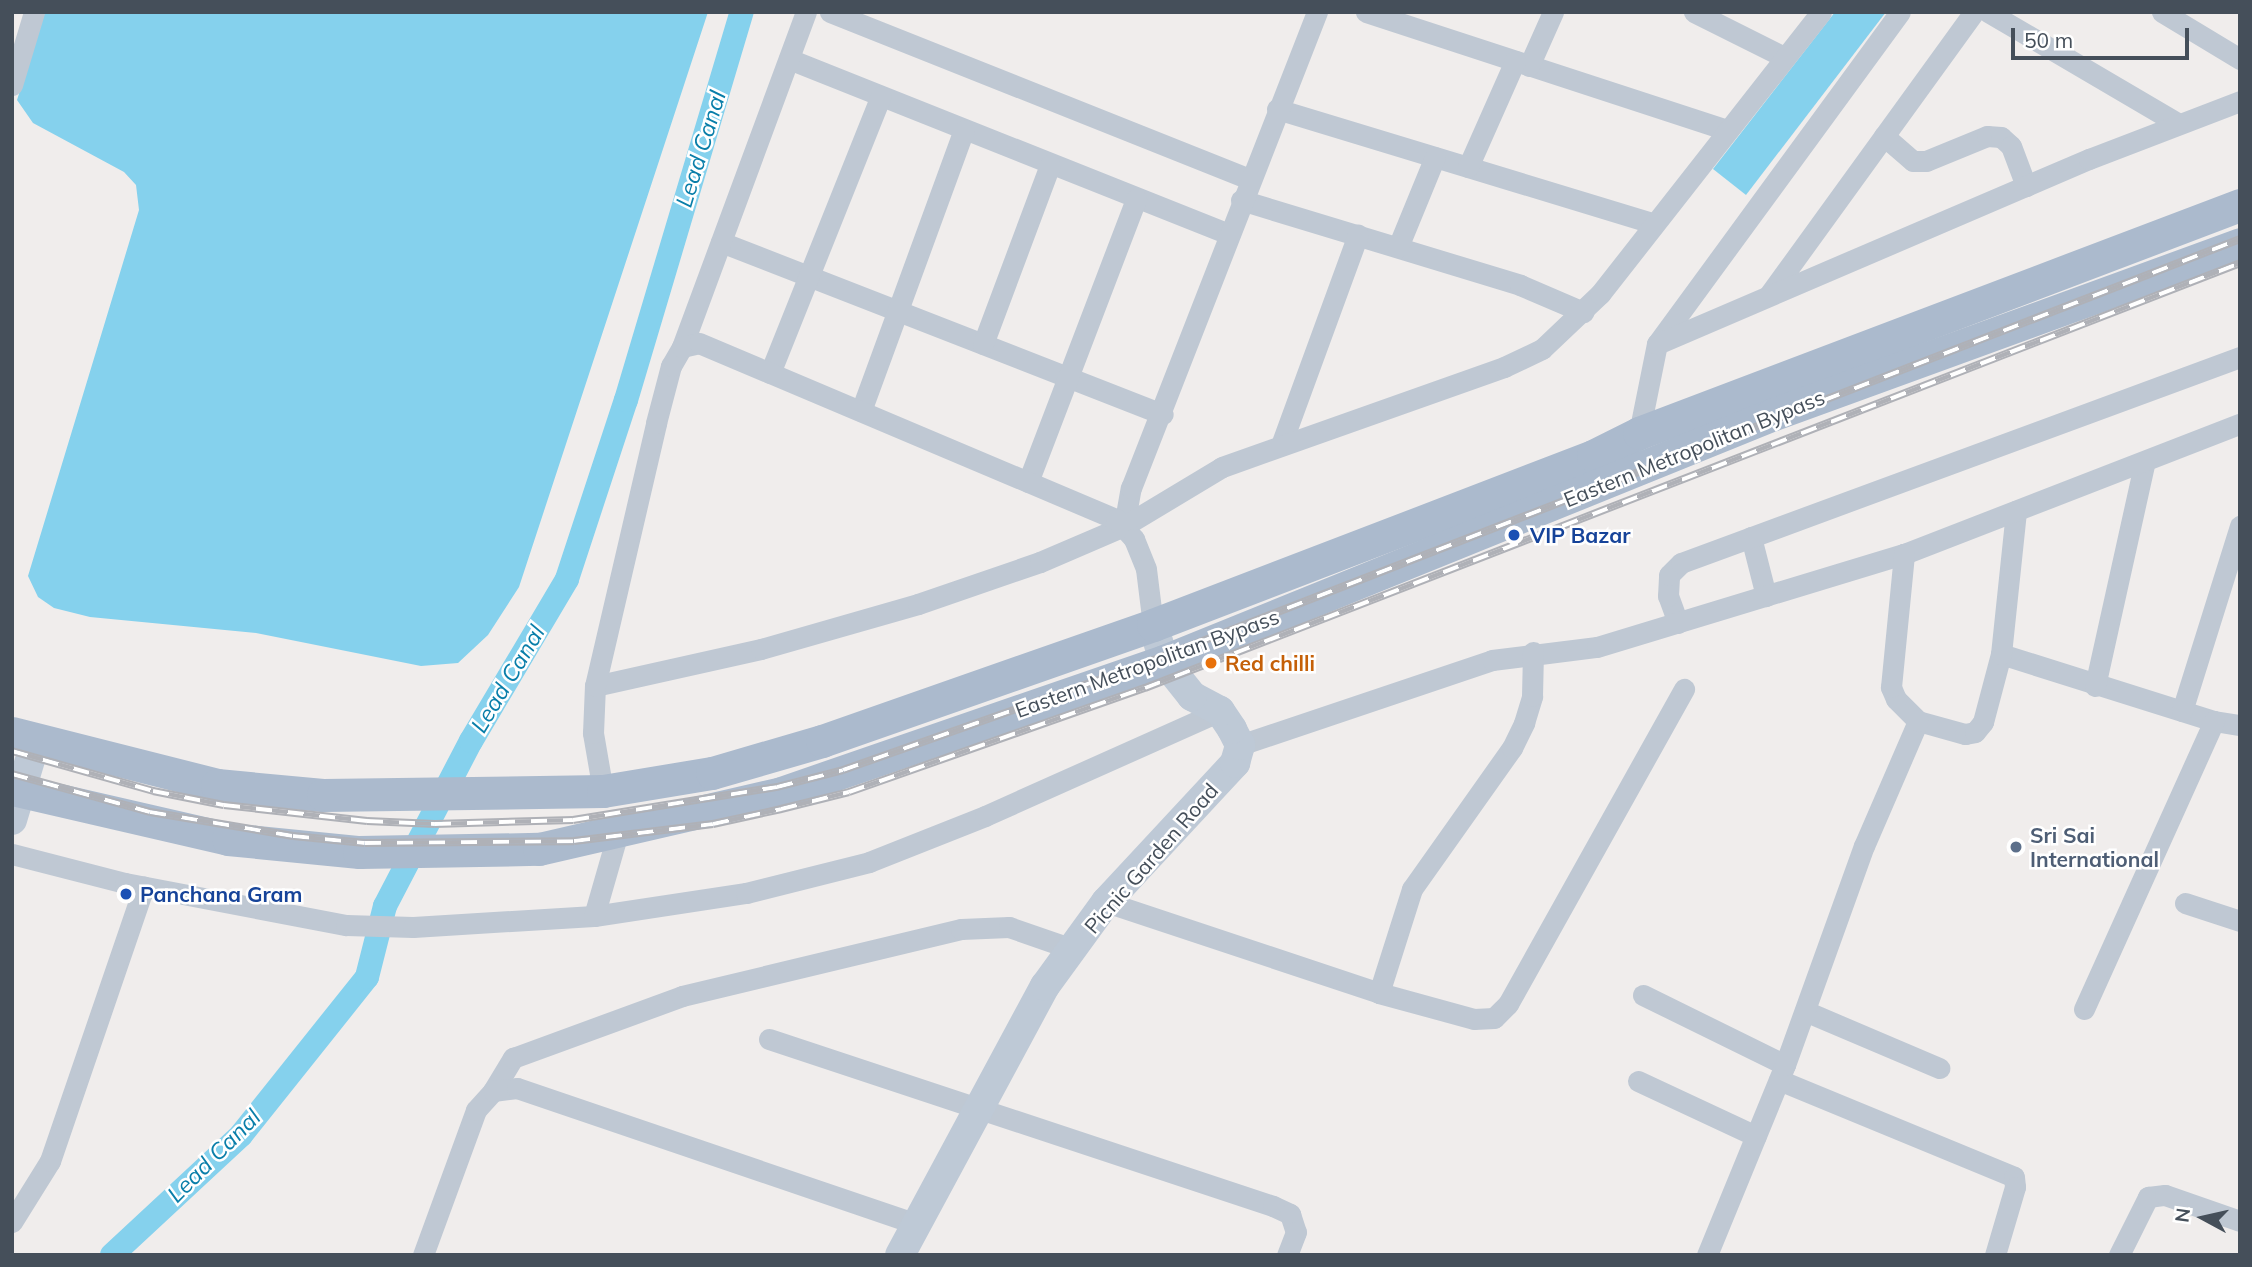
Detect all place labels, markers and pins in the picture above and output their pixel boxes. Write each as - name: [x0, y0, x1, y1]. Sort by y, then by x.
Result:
- place label: VIP Bazar: [1530, 522, 1631, 548]
- marker: VIP Bazar: [1504, 525, 1524, 545]
- place label: Red chilli: [1225, 650, 1315, 676]
- marker: Red chilli: [1203, 655, 1219, 671]
- place label: Sri Sai International: [2030, 822, 2159, 872]
- marker: Sri Sai International: [2008, 839, 2024, 855]
- place label: Panchana Gram: [140, 881, 302, 907]
- marker: Panchana Gram: [118, 886, 134, 902]

